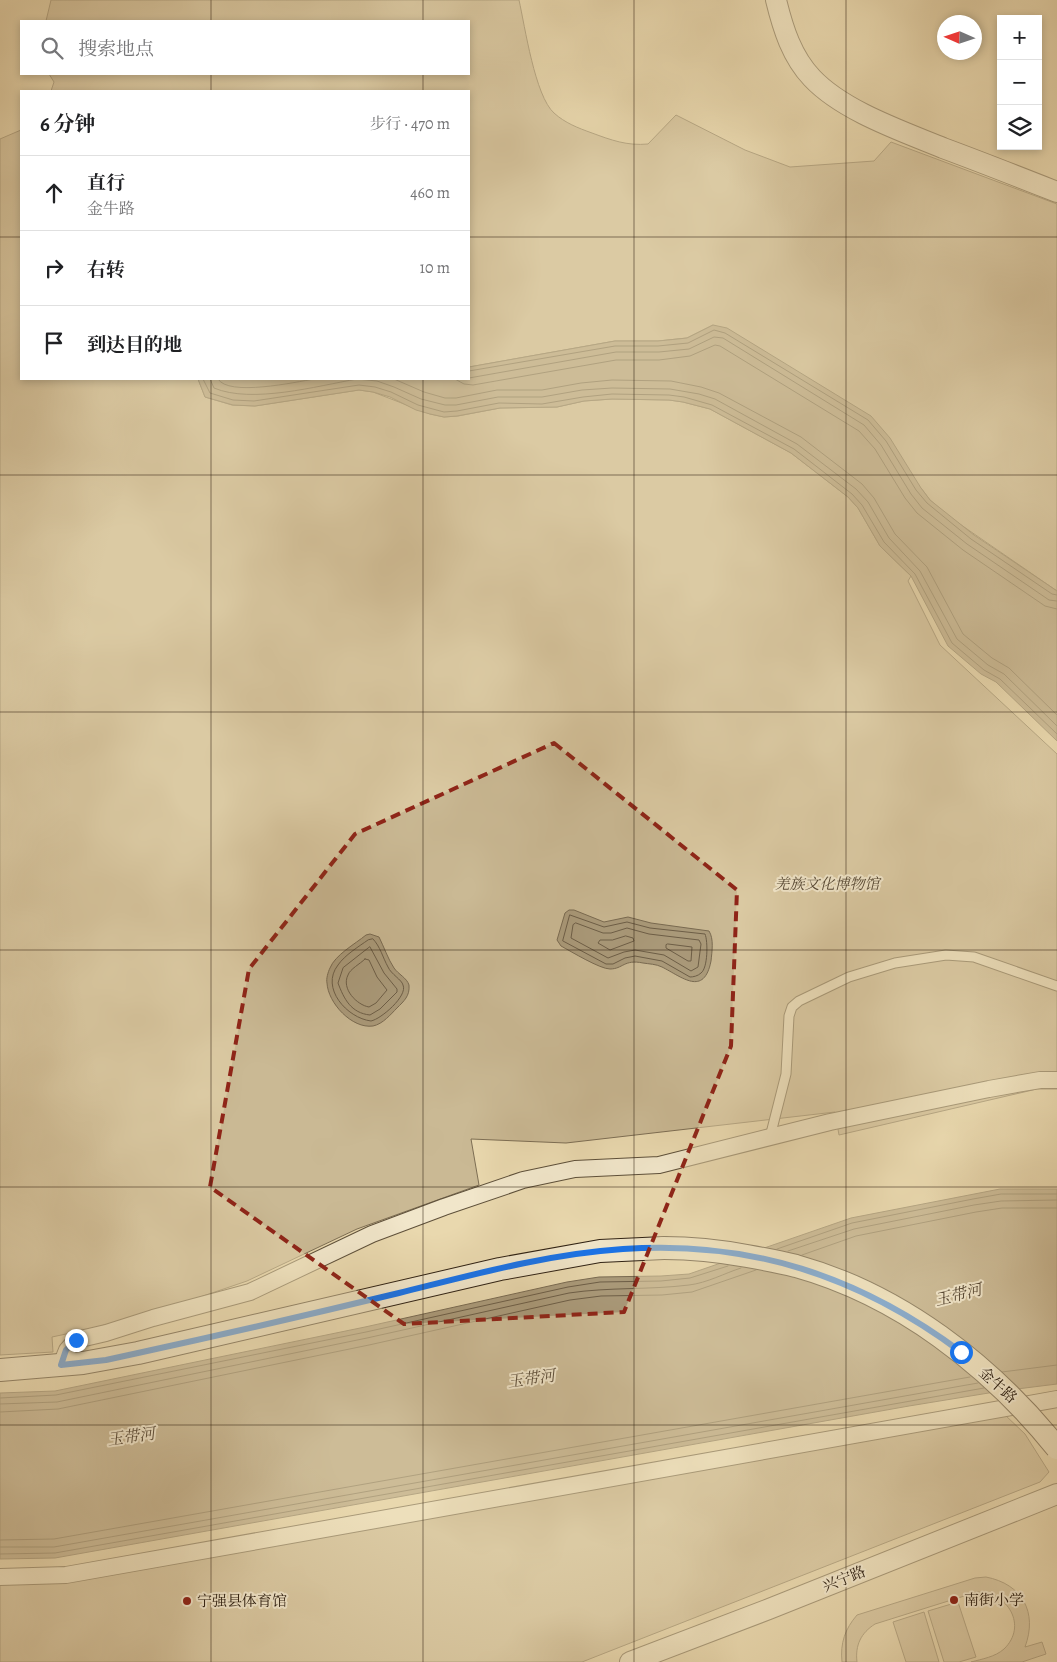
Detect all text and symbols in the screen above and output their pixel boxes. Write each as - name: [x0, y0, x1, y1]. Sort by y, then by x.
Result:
- north arrow: [937, 15, 982, 60]
- map controls: [997, 15, 1042, 150]
- button: +: [997, 15, 1042, 60]
- search box: [20, 20, 470, 75]
- icon: search: [38, 34, 66, 62]
- text: 搜索地点: [78, 36, 154, 62]
- button: −: [997, 60, 1042, 105]
- button: layers: [997, 105, 1042, 150]
- text: 6 分钟: [40, 110, 95, 138]
- text: 步行 · 470 m: [370, 113, 450, 135]
- text: 直行: [87, 170, 125, 196]
- icon: ahead: [40, 179, 68, 207]
- text: 460 m: [410, 182, 450, 204]
- text: 金牛路: [87, 198, 135, 220]
- icon: right: [40, 254, 68, 282]
- text: 右转: [87, 257, 125, 283]
- text: 10 m: [420, 257, 450, 279]
- icon: arrive: [40, 329, 68, 357]
- text: 到达目的地: [87, 332, 182, 358]
- park label: 羌族文化博物馆: [774, 874, 882, 894]
- water label: 玉带河: [932, 1278, 987, 1311]
- route end: [65, 1329, 88, 1352]
- route start: [950, 1341, 973, 1364]
- street label: 金牛路: [975, 1363, 1021, 1407]
- water label: 玉带河: [506, 1364, 559, 1393]
- water label: 玉带河: [106, 1422, 159, 1451]
- street label: 兴宁路: [819, 1561, 869, 1597]
- place label: 南街小学: [964, 1590, 1024, 1610]
- place label: 宁强县体育馆: [197, 1591, 287, 1611]
- marker: 南街小学: [948, 1594, 960, 1606]
- marker: 宁强县体育馆: [181, 1595, 193, 1607]

